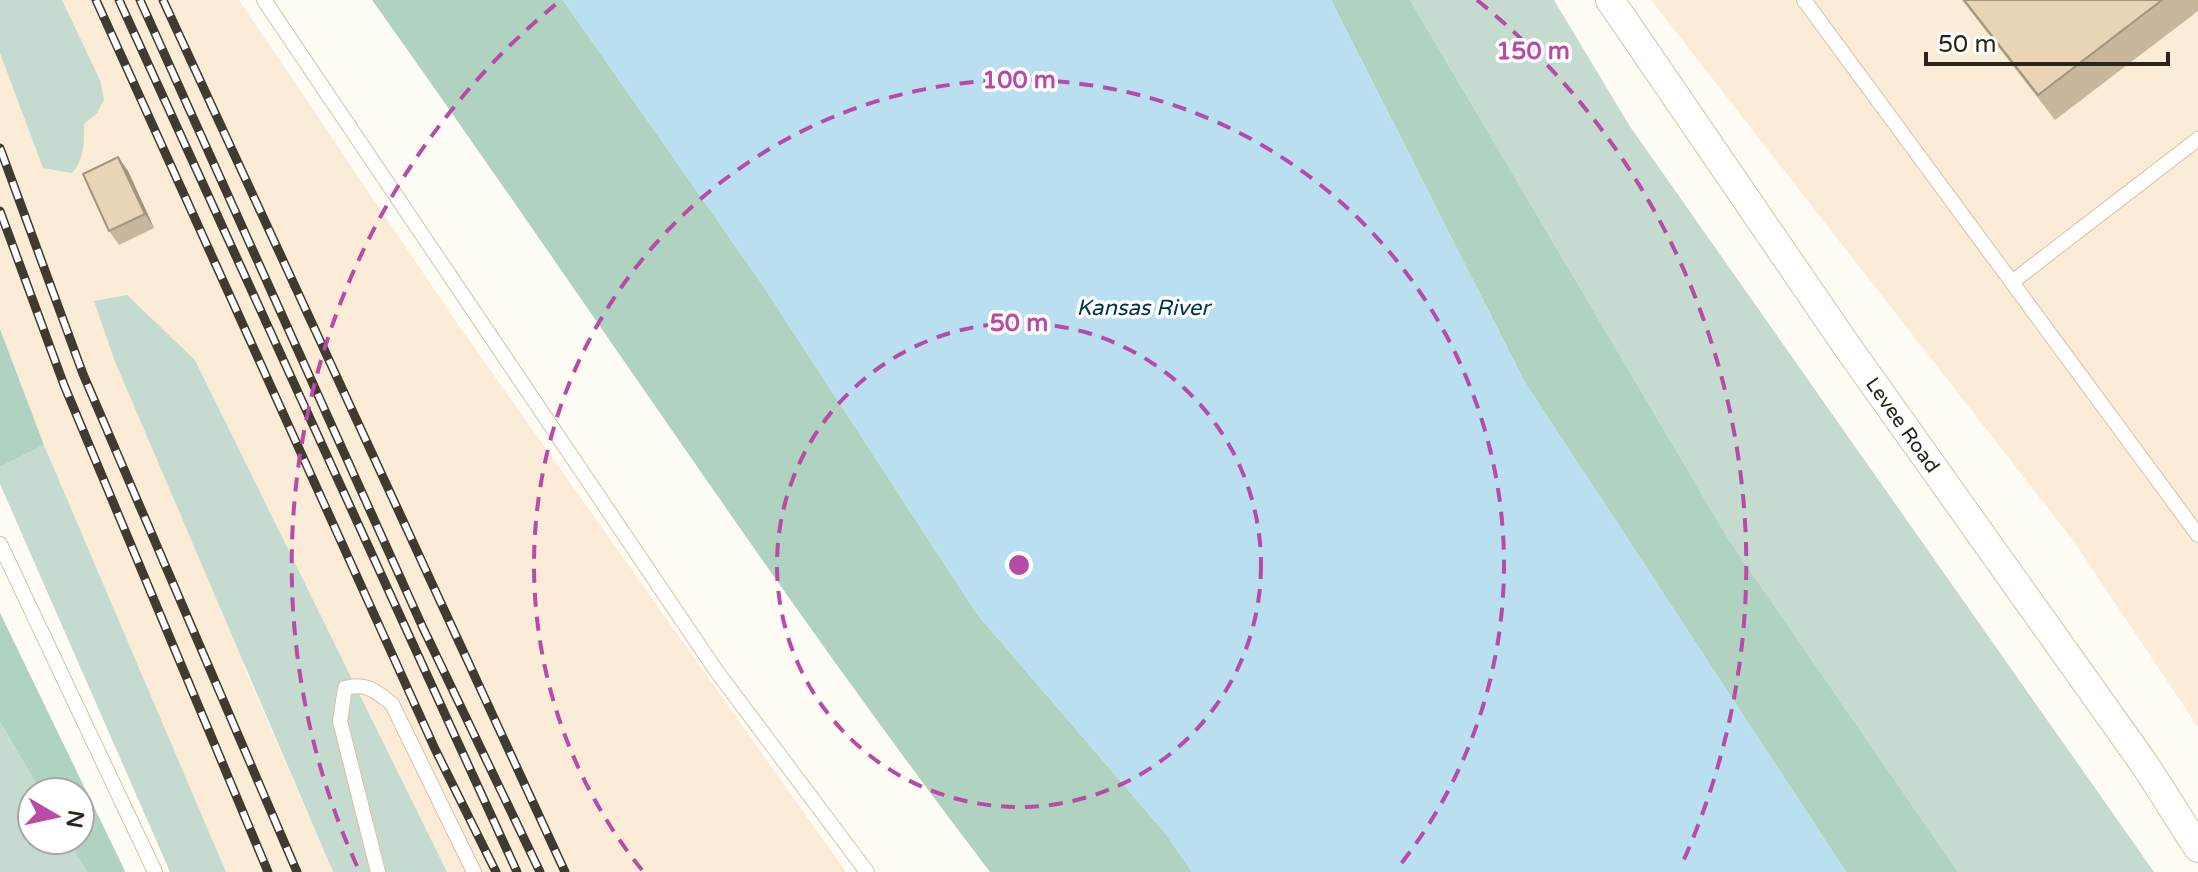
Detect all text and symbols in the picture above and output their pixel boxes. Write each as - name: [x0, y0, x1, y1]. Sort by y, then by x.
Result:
- scale bar: [1926, 16, 2168, 66]
- text: 50 m: [1938, 30, 1996, 59]
- text: 150 m: [1496, 37, 1570, 66]
- text: 100 m: [982, 66, 1056, 95]
- water label: Kansas River: [1076, 295, 1212, 321]
- text: 50 m: [990, 309, 1048, 338]
- street label: Levee Road: [1860, 373, 1944, 478]
- centre of rings: [1005, 551, 1033, 579]
- north arrow: [16, 776, 96, 856]
- text: N: [61, 808, 89, 830]

